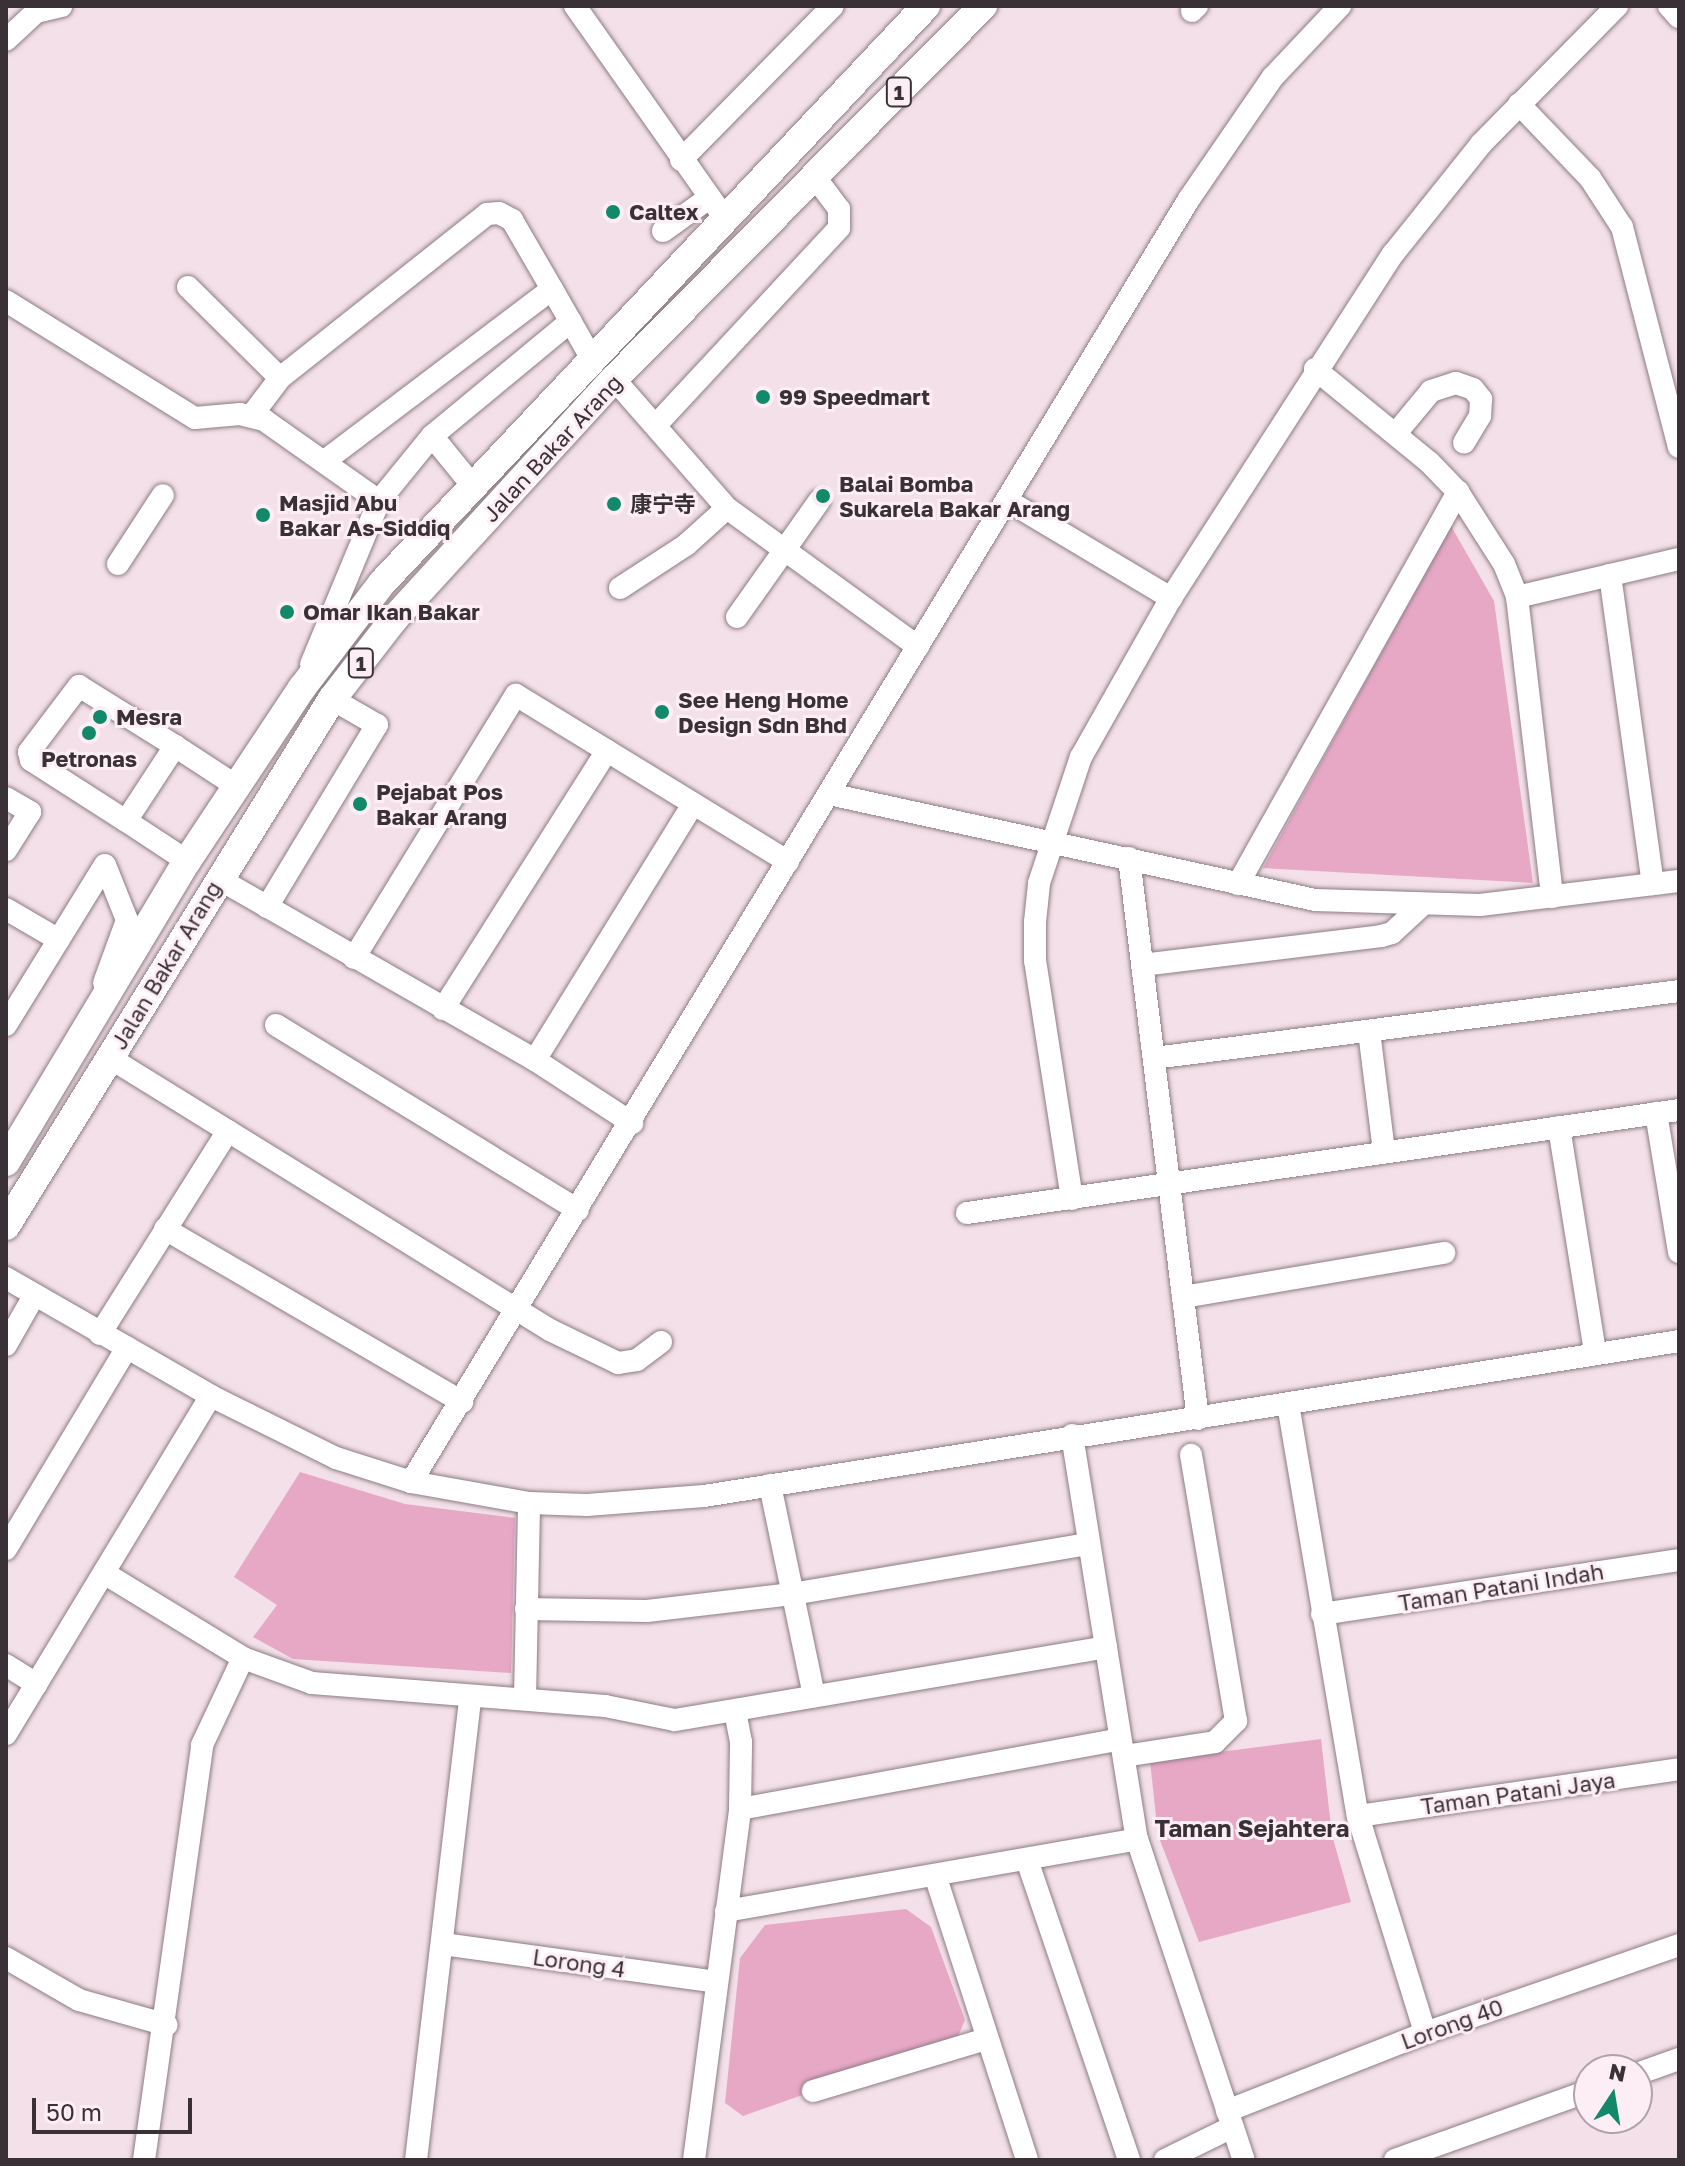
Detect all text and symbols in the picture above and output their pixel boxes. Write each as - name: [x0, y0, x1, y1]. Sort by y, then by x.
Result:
- road number: 1: [885, 76, 913, 108]
- place label: Caltex: [629, 199, 698, 225]
- marker: Caltex: [604, 203, 622, 221]
- street label: Jalan Bakar Arang: [477, 369, 627, 527]
- place label: 99 Speedmart: [779, 384, 930, 410]
- marker: 99 Speedmart: [754, 388, 772, 406]
- place label: Balai Bomba Sukarela Bakar Arang: [839, 470, 1070, 522]
- marker: Balai Bomba Sukarela Bakar Arang: [814, 487, 832, 505]
- place label: Masjid Abu Bakar As-Siddiq: [279, 489, 450, 540]
- place label: 康宁寺: [630, 491, 696, 517]
- marker: 康宁寺: [605, 495, 623, 513]
- marker: Masjid Abu Bakar As-Siddiq: [254, 506, 272, 524]
- place label: Omar Ikan Bakar: [303, 599, 480, 625]
- marker: Omar Ikan Bakar: [278, 603, 296, 621]
- road number: 1: [347, 647, 375, 679]
- place label: See Heng Home Design Sdn Bhd: [678, 686, 848, 738]
- marker: See Heng Home Design Sdn Bhd: [653, 703, 671, 721]
- place label: Mesra: [116, 704, 182, 730]
- marker: Mesra: [91, 708, 109, 726]
- marker: Petronas: [80, 724, 98, 742]
- place label: Petronas: [41, 746, 137, 772]
- place label: Pejabat Pos Bakar Arang: [376, 778, 507, 830]
- marker: Pejabat Pos Bakar Arang: [351, 795, 369, 813]
- street label: Jalan Bakar Arang: [105, 876, 227, 1054]
- street label: Taman Patani Indah: [1396, 1558, 1606, 1616]
- street label: Taman Patani Jaya: [1419, 1766, 1617, 1820]
- district label: Taman Sejahtera: [1155, 1814, 1349, 1842]
- street label: Lorong 4: [531, 1943, 627, 1983]
- street label: Lorong 40: [1397, 1993, 1507, 2055]
- north arrow: [1573, 2054, 1653, 2134]
- text: N: [1607, 2057, 1629, 2087]
- scale bar: [36, 2082, 196, 2132]
- text: 50 m: [46, 2097, 102, 2126]

